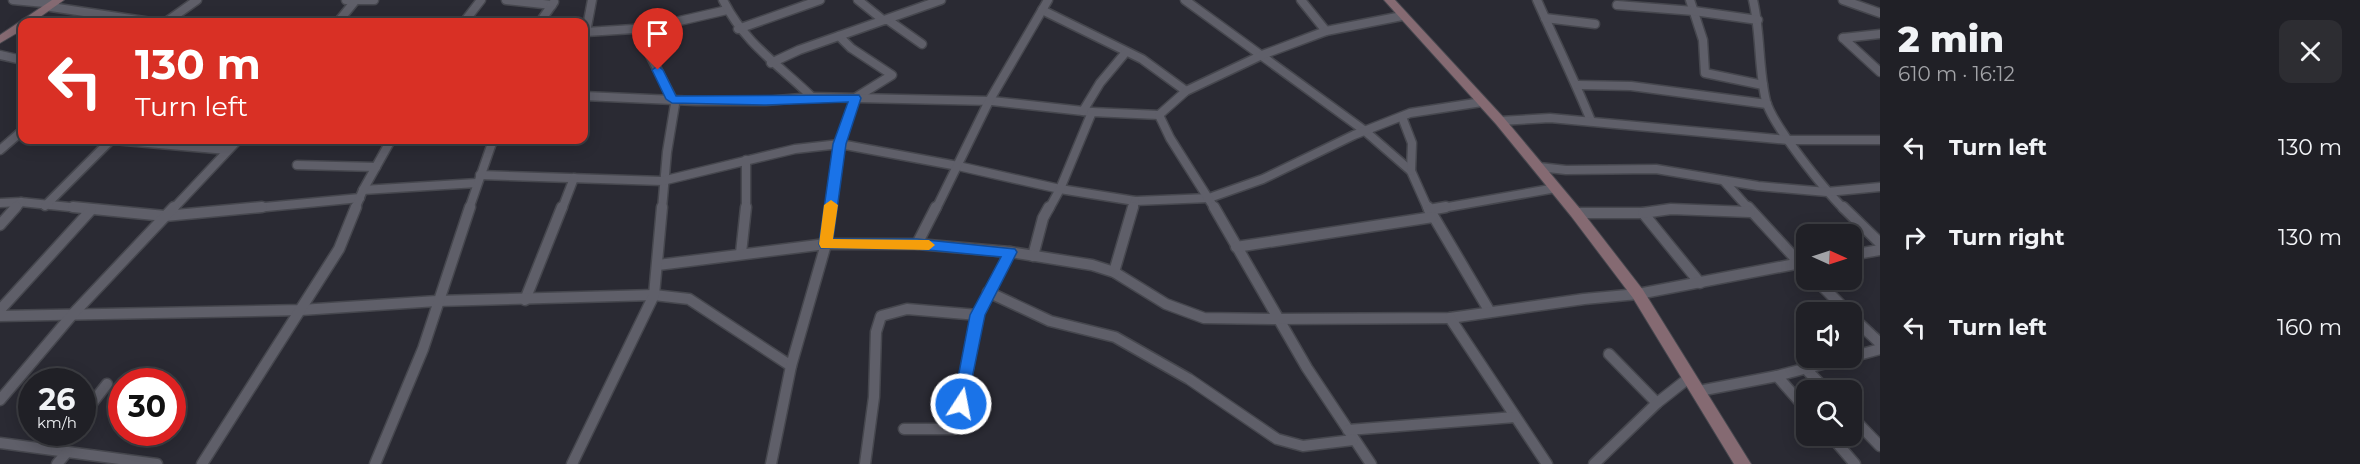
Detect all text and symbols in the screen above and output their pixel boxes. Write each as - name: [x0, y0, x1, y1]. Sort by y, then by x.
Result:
- pin: [632, 8, 683, 70]
- icon: arrive: [641, 17, 674, 50]
- text: 2 min: [1898, 17, 2004, 61]
- button: close: [2279, 20, 2342, 83]
- text: 130 m: [135, 38, 261, 90]
- icon: left: [36, 42, 114, 120]
- text: 610 m · 16:12: [1898, 62, 2015, 86]
- text: Turn left: [135, 90, 248, 123]
- icon: left: [1898, 131, 1931, 164]
- text: Turn left: [1949, 134, 2047, 161]
- text: 130 m: [2278, 134, 2342, 161]
- icon: right: [1898, 221, 1931, 254]
- north arrow: [1796, 224, 1862, 290]
- map controls: [1796, 224, 1862, 446]
- text: Turn right: [1949, 224, 2064, 251]
- text: 130 m: [2278, 224, 2342, 251]
- button: sound: [1796, 302, 1862, 368]
- icon: left: [1898, 311, 1931, 344]
- text: Turn left: [1949, 314, 2047, 341]
- text: 160 m: [2277, 314, 2342, 341]
- speed limit sign: 30: [108, 368, 186, 446]
- position arrow: [929, 372, 993, 436]
- button: search: [1796, 380, 1862, 446]
- text: 26: [39, 381, 75, 418]
- text: km/h: [37, 413, 77, 432]

